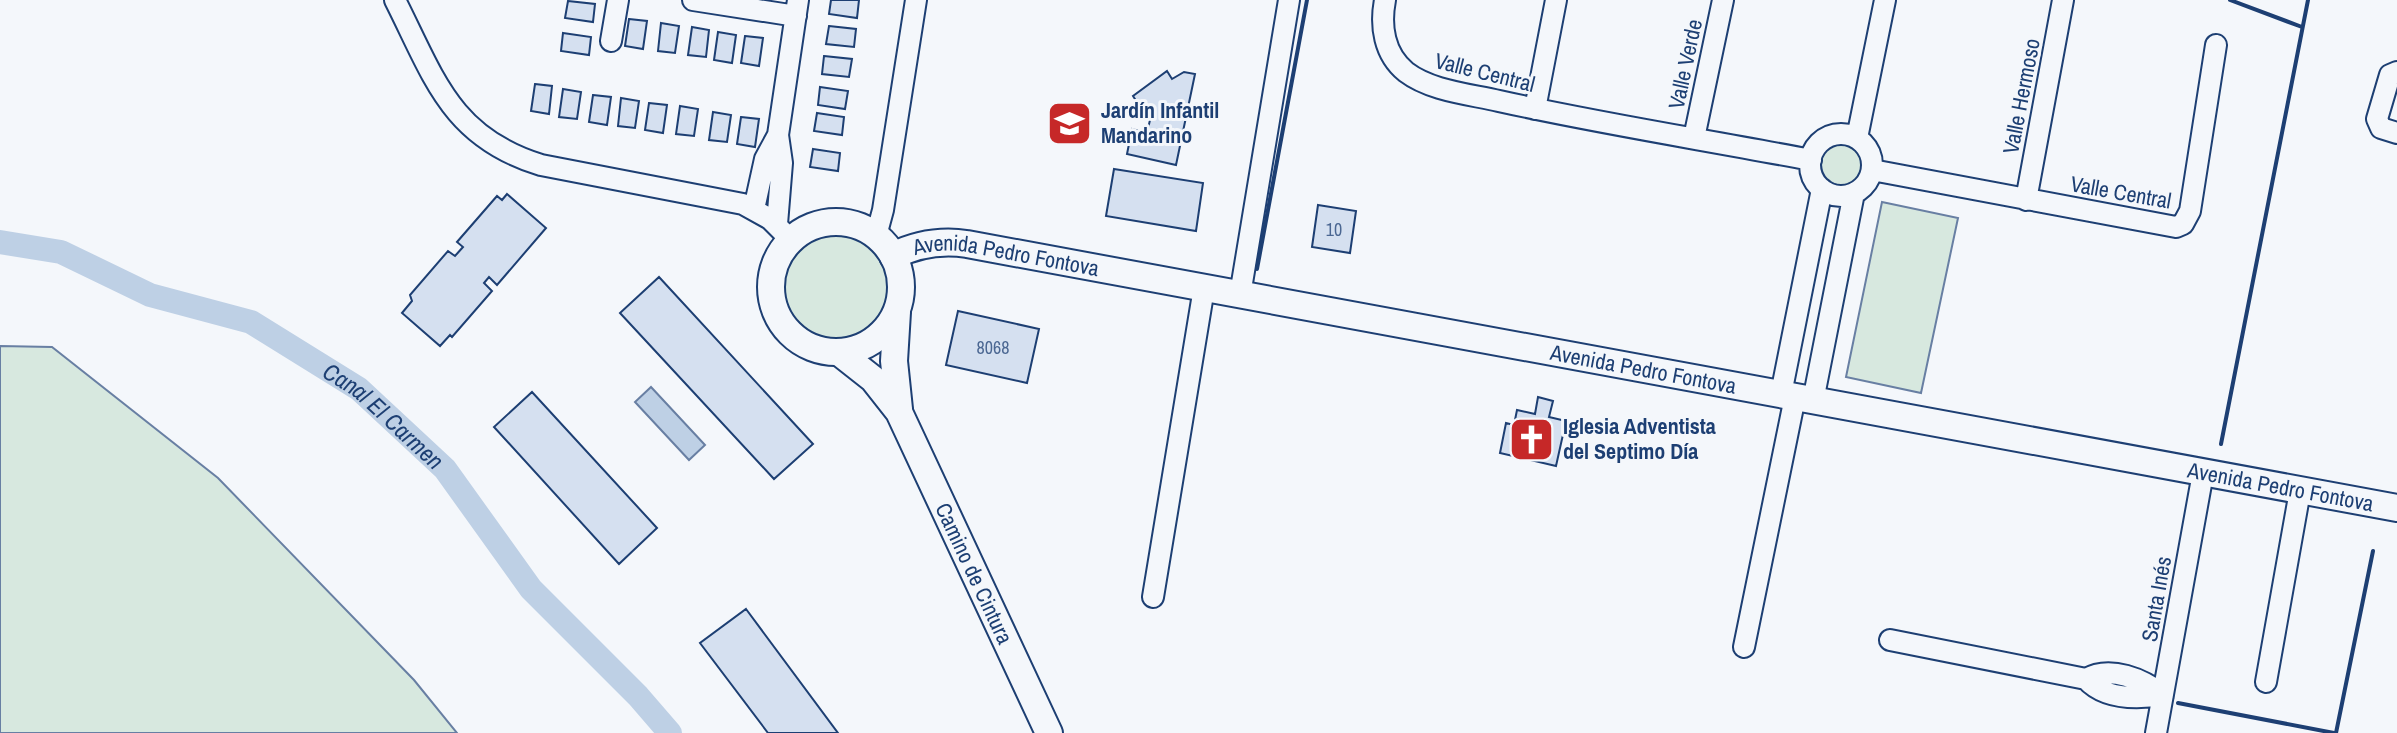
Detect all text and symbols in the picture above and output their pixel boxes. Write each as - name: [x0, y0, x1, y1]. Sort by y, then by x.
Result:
- street label: Valle Verde: [1661, 16, 1709, 112]
- street label: Valle Hermoso: [1995, 36, 2047, 156]
- street label: Valle Central: [1432, 45, 1538, 99]
- place label: Jardín Infantil Mandarino: [1101, 95, 1219, 150]
- school or university icon: Jardín Infantil Mandarino: [1046, 99, 1094, 147]
- street label: Valle Central: [2068, 168, 2174, 216]
- house number: 10: [1326, 217, 1342, 242]
- street label: Avenida Pedro Fontova: [908, 227, 1102, 283]
- house number: 8068: [977, 335, 1009, 360]
- street label: Avenida Pedro Fontova: [1547, 337, 1739, 401]
- water label: Canal El Carmen: [317, 355, 451, 476]
- place label: Iglesia Adventista del Septimo Día: [1563, 411, 1716, 466]
- church icon: Iglesia Adventista del Septimo Día: [1508, 415, 1556, 463]
- street label: Avenida Pedro Fontova: [2184, 454, 2376, 518]
- street label: Camino de Cintura: [928, 498, 1020, 649]
- street label: Santa Inés: [2134, 554, 2178, 644]

